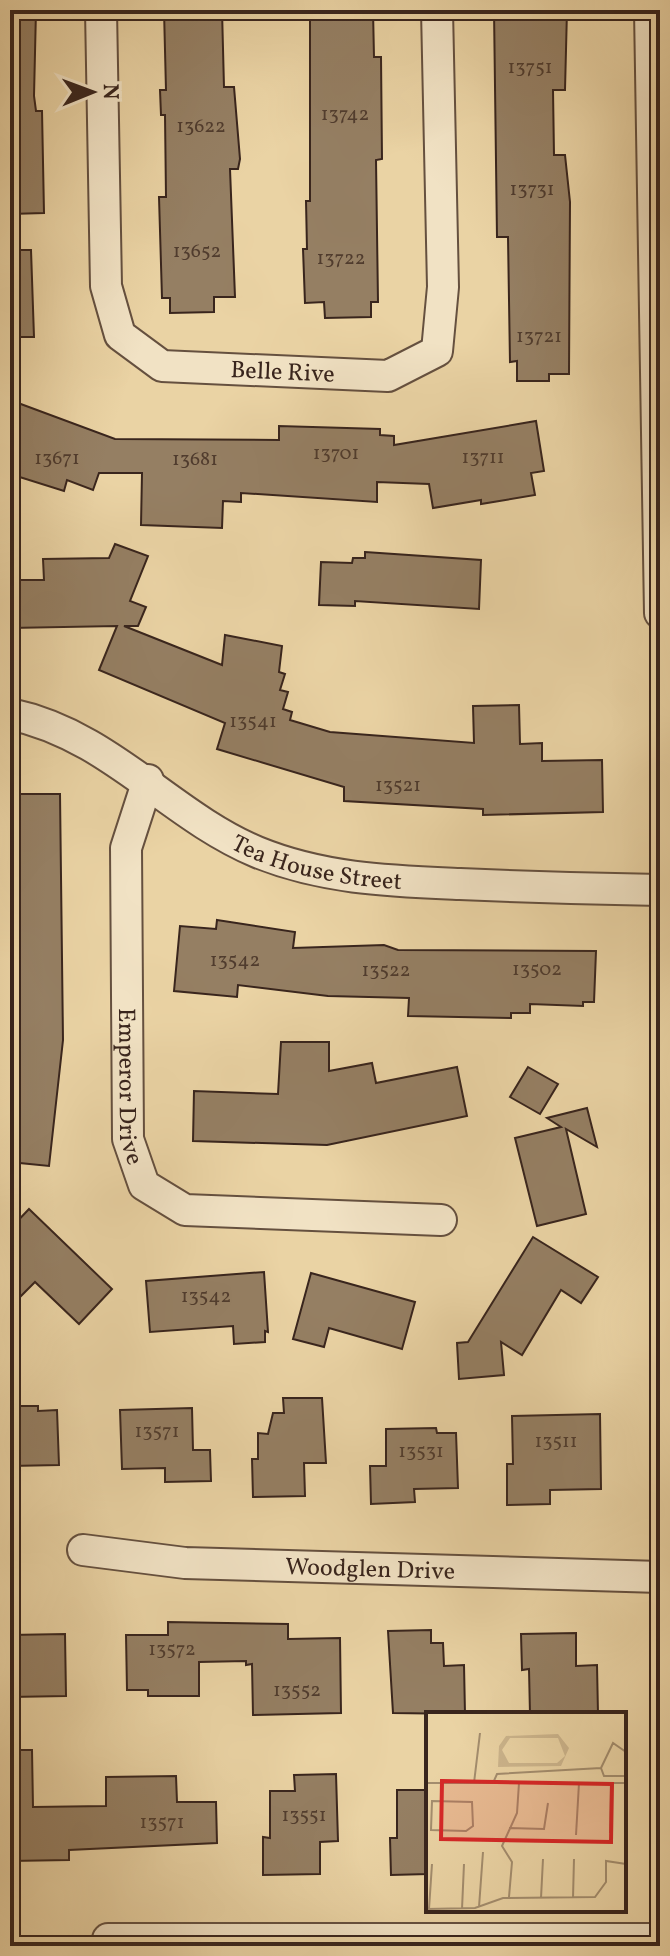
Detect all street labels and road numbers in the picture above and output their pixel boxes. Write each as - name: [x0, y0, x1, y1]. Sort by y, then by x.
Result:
- street label: Belle Rive: [230, 354, 335, 393]
- street label: Tea House Street: [225, 828, 403, 900]
- street label: Emperor Drive: [108, 1008, 151, 1170]
- street label: Woodglen Drive: [285, 1551, 455, 1590]

